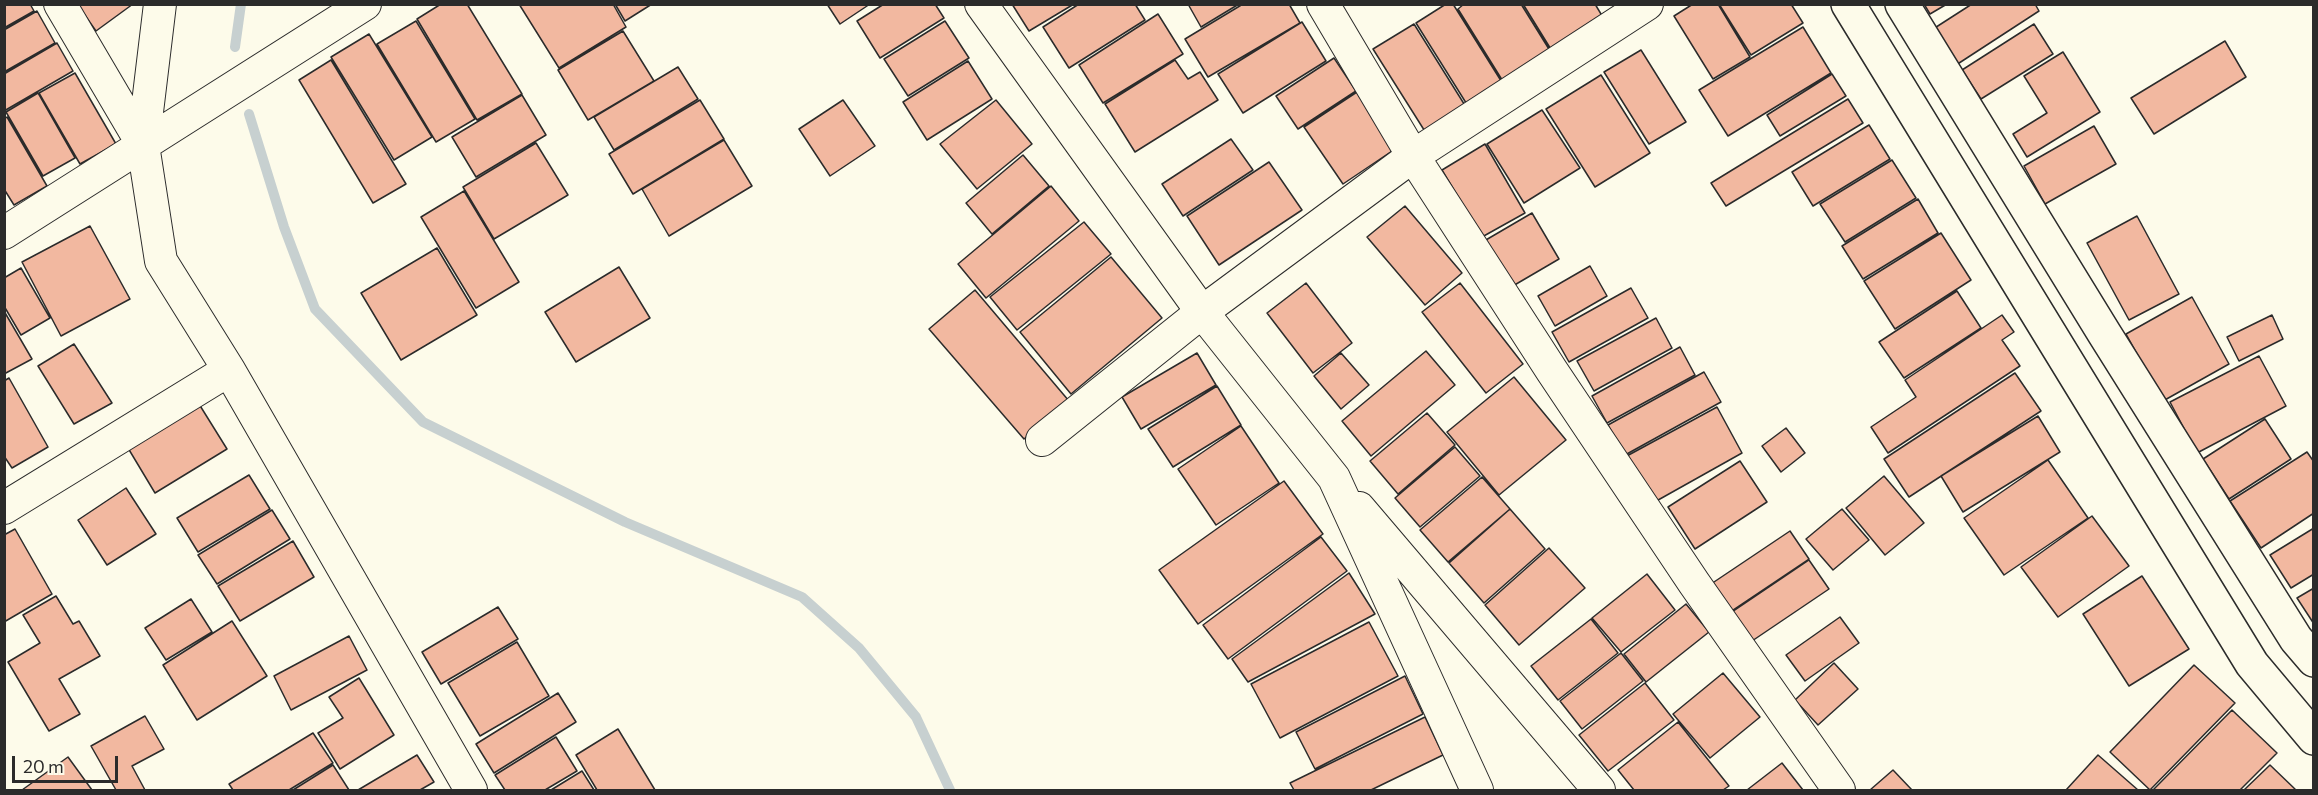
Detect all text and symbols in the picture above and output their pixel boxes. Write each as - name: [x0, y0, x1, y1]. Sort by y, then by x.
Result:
- scale bar: [15, 744, 122, 782]
- text: 20 m: [23, 755, 64, 777]

